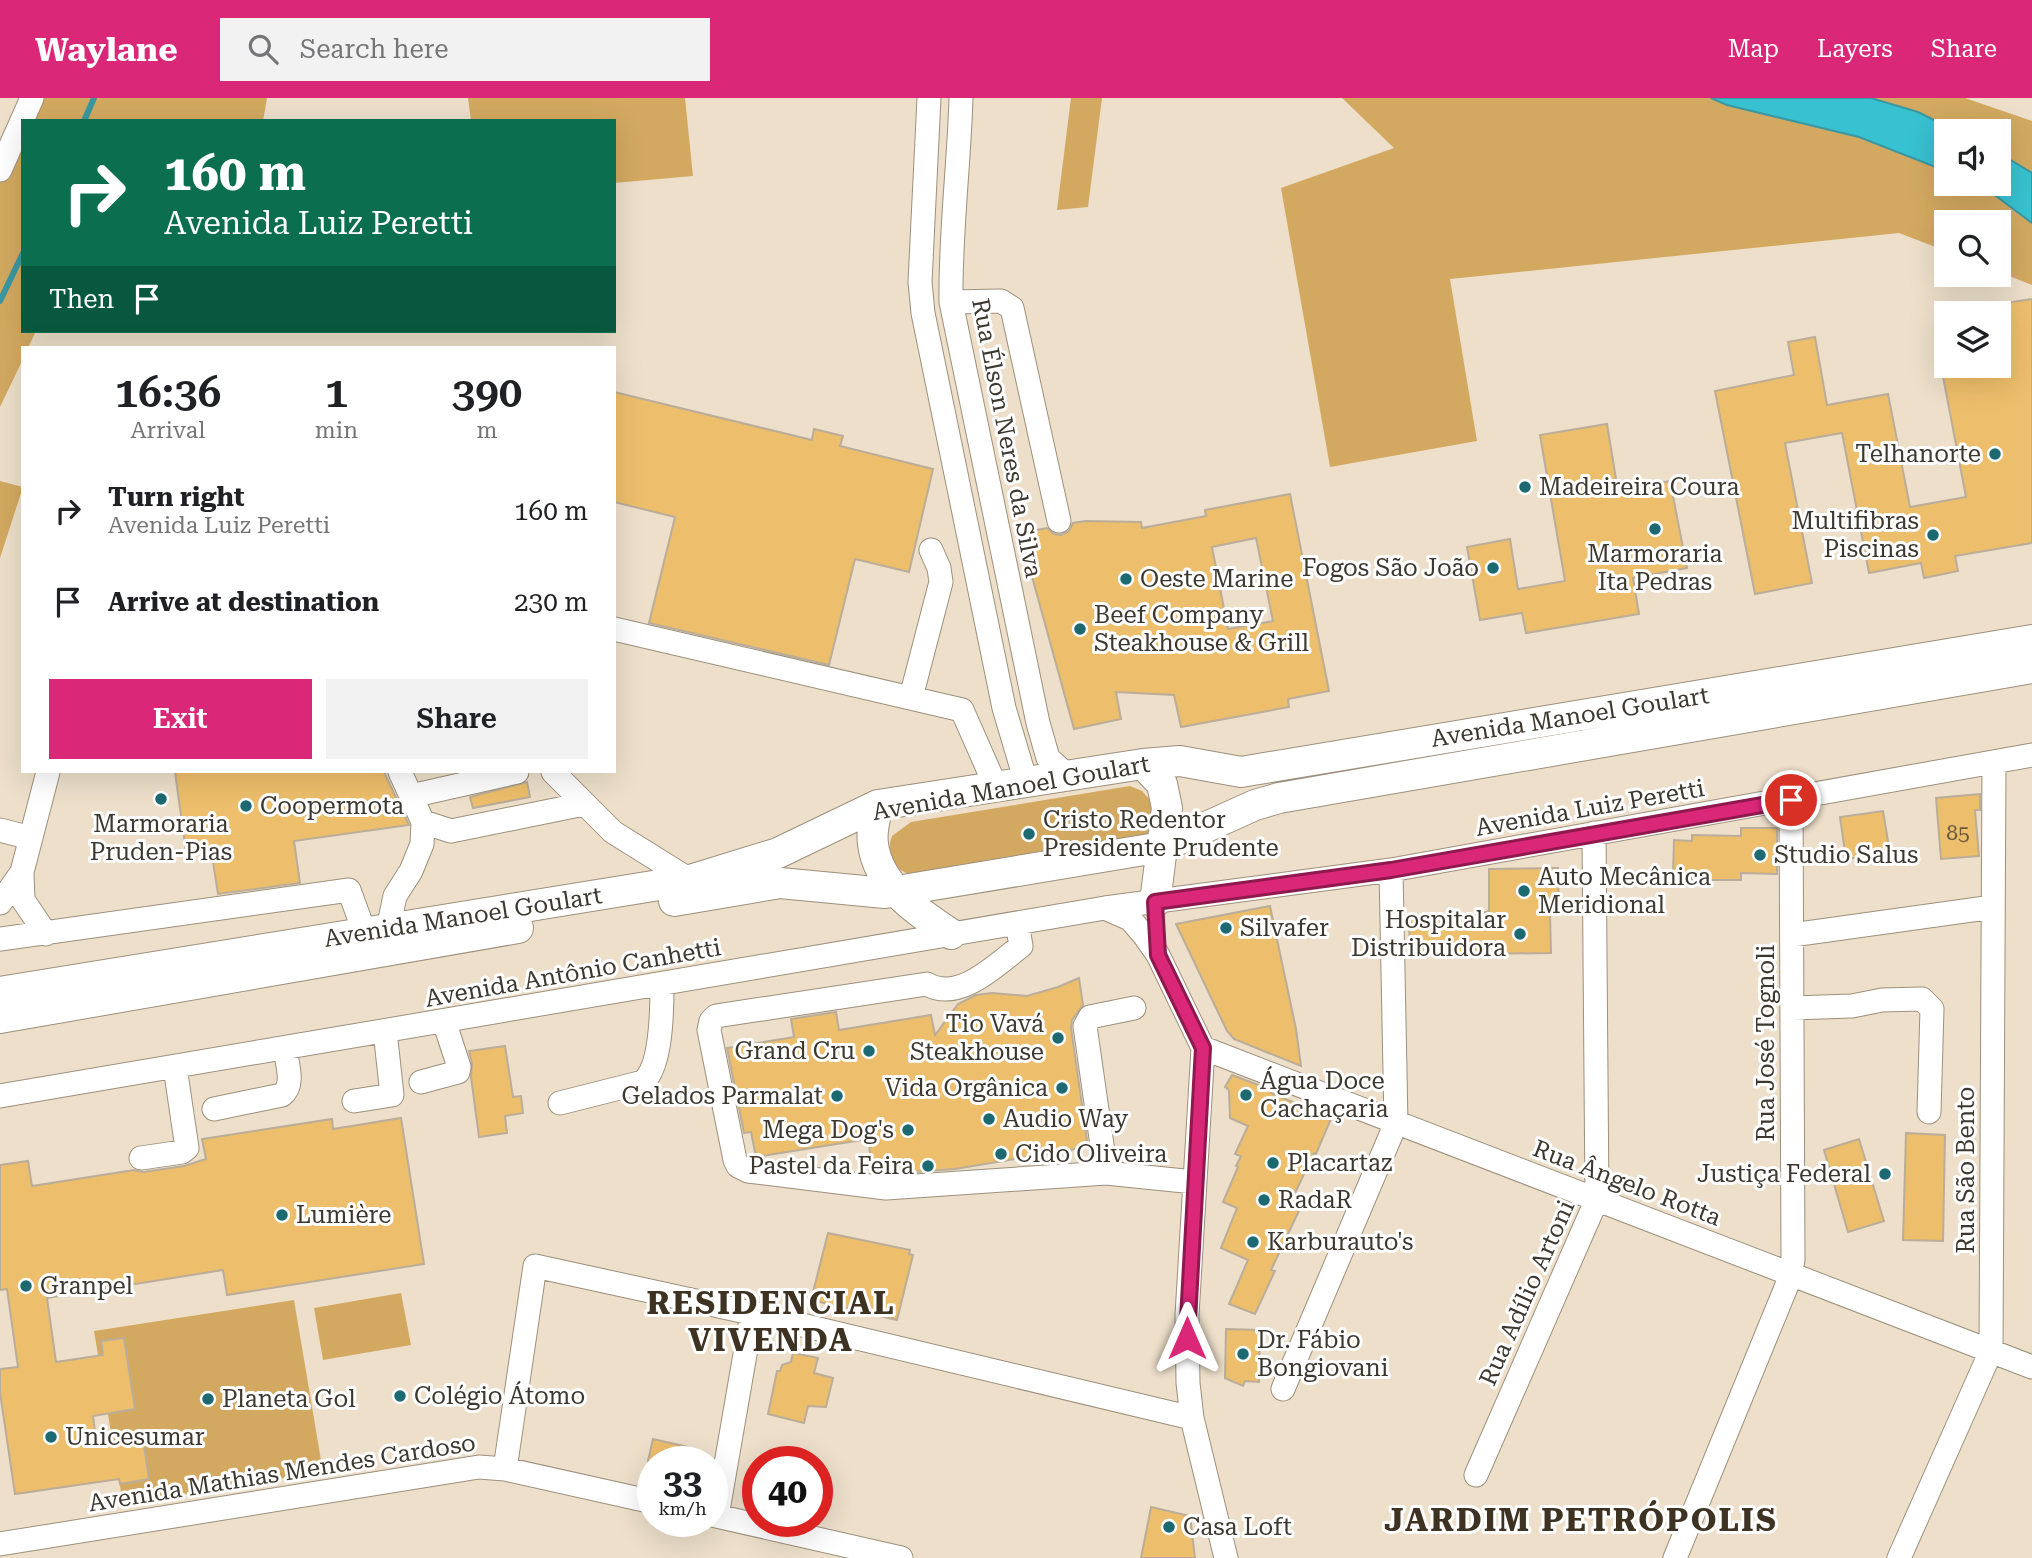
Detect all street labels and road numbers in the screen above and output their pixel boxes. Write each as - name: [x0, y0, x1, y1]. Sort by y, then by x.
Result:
- street label: Rua Élson Neres da Silva: [966, 296, 1049, 580]
- street label: Avenida Manoel Goulart: [1429, 681, 1711, 753]
- street label: Avenida Manoel Goulart: [870, 750, 1152, 826]
- street label: Avenida Luiz Peretti: [1473, 774, 1707, 842]
- street label: Avenida Manoel Goulart: [322, 881, 604, 953]
- street label: Avenida Antônio Canhetti: [423, 933, 723, 1013]
- street label: Rua José Tognoli: [1752, 944, 1780, 1141]
- street label: Rua São Bento: [1952, 1086, 1980, 1254]
- street label: Rua Ângelo Rotta: [1529, 1133, 1725, 1232]
- street label: Rua Adílio Artoni: [1474, 1196, 1581, 1390]
- street label: Avenida Mathias Mendes Cardoso: [86, 1429, 478, 1517]

